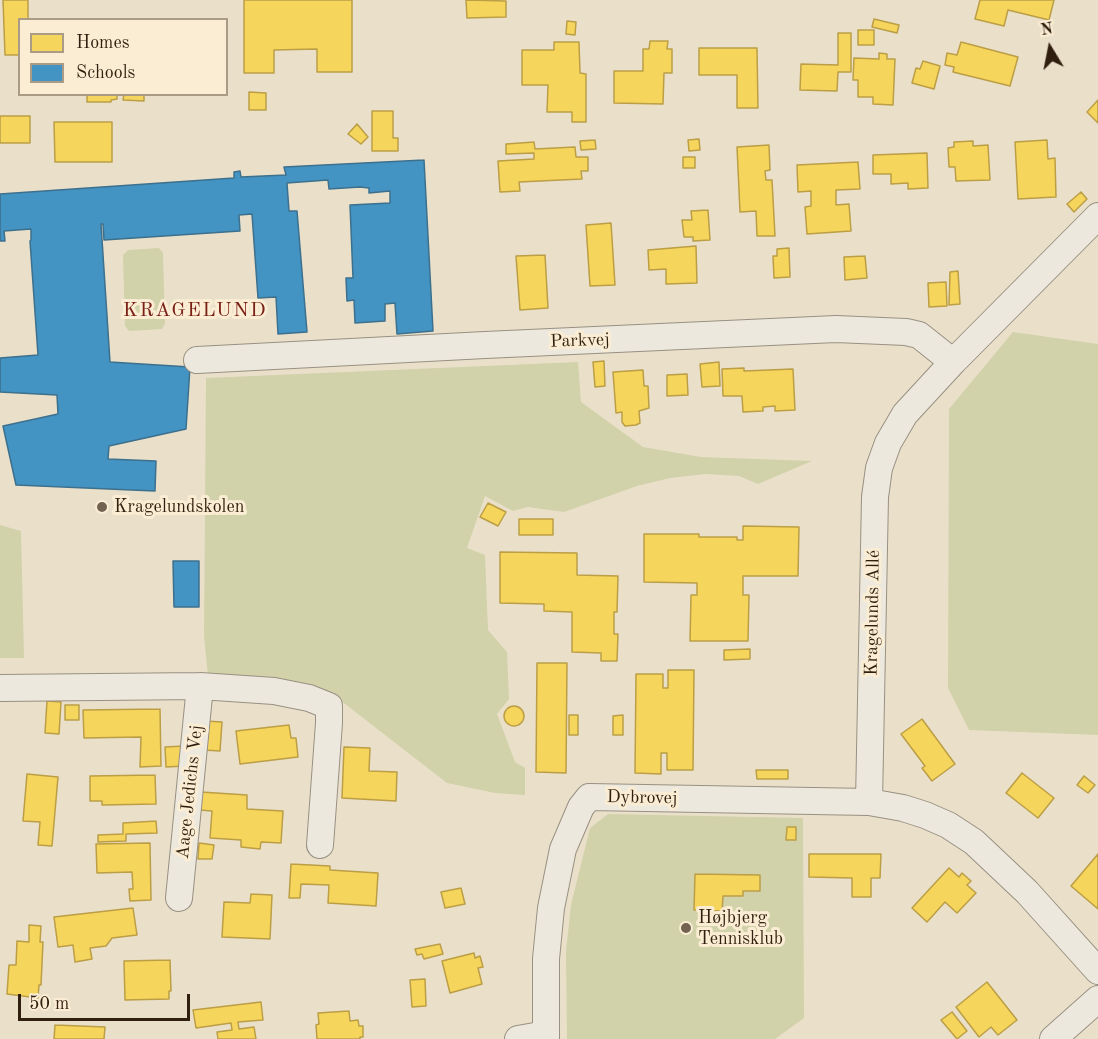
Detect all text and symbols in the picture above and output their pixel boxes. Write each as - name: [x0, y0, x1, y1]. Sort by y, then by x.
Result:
- legend: [18, 18, 228, 96]
- north arrow: [1020, 18, 1080, 78]
- text: N: [1039, 21, 1054, 39]
- text: Homes: [76, 34, 130, 52]
- text: Schools: [76, 64, 135, 82]
- district label: KRAGELUND: [123, 299, 267, 323]
- street label: Parkvej: [550, 329, 610, 353]
- place label: Kragelundskolen: [114, 496, 244, 518]
- marker: Kragelundskolen: [95, 500, 109, 514]
- street label: Kragelunds Allé: [861, 550, 885, 676]
- street label: Aage Jedichs Vej: [172, 724, 208, 860]
- street label: Dybrovej: [606, 787, 678, 809]
- place label: Højbjerg Tennisklub: [698, 907, 783, 950]
- marker: Højbjerg Tennisklub: [679, 921, 693, 935]
- scale bar: [21, 982, 194, 1020]
- text: 50 m: [29, 995, 69, 1013]

